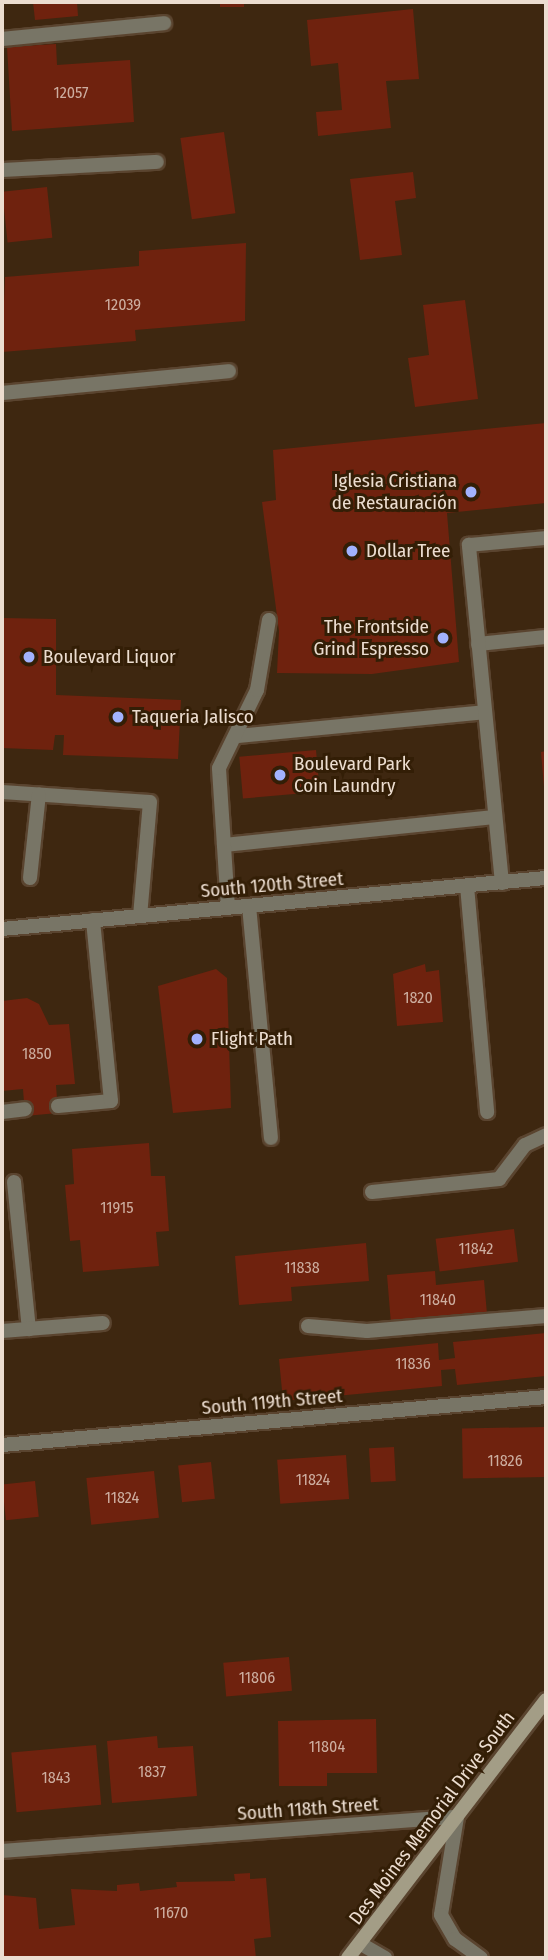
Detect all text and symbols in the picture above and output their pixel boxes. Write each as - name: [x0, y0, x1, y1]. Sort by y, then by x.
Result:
- house number: 12057: [53, 83, 89, 103]
- house number: 12039: [105, 295, 141, 315]
- place label: Iglesia Cristiana de Restauración: [332, 470, 457, 514]
- marker: Iglesia Cristiana de Restauración: [463, 484, 479, 500]
- place label: Dollar Tree: [366, 540, 450, 562]
- marker: Dollar Tree: [344, 543, 360, 559]
- place label: The Frontside Grind Espresso: [313, 616, 429, 660]
- marker: The Frontside Grind Espresso: [435, 630, 451, 646]
- place label: Boulevard Liquor: [43, 646, 176, 668]
- marker: Boulevard Liquor: [21, 649, 37, 665]
- place label: Taqueria Jalisco: [132, 706, 254, 728]
- marker: Taqueria Jalisco: [110, 709, 126, 725]
- place label: Boulevard Park Coin Laundry: [294, 753, 411, 797]
- marker: Boulevard Park Coin Laundry: [272, 767, 288, 783]
- street label: South 120th Street: [200, 867, 344, 903]
- house number: 1820: [403, 988, 433, 1008]
- place label: Flight Path: [211, 1028, 293, 1050]
- marker: Flight Path: [189, 1031, 205, 1047]
- house number: 1850: [22, 1044, 52, 1064]
- house number: 11915: [100, 1198, 134, 1218]
- house number: 11842: [459, 1239, 493, 1259]
- house number: 11838: [284, 1258, 320, 1278]
- house number: 11840: [420, 1290, 456, 1310]
- house number: 11836: [395, 1354, 431, 1374]
- street label: South 119th Street: [201, 1384, 343, 1420]
- house number: 11826: [487, 1451, 523, 1471]
- house number: 11824: [296, 1470, 330, 1490]
- house number: 11824: [105, 1488, 139, 1508]
- house number: 11806: [239, 1668, 275, 1688]
- street label: Des Moines Memorial Drive South: [344, 1707, 520, 1929]
- house number: 11804: [309, 1737, 345, 1757]
- house number: 1837: [138, 1762, 166, 1782]
- house number: 1843: [42, 1768, 70, 1788]
- street label: South 118th Street: [237, 1793, 379, 1825]
- house number: 11670: [154, 1903, 188, 1923]

